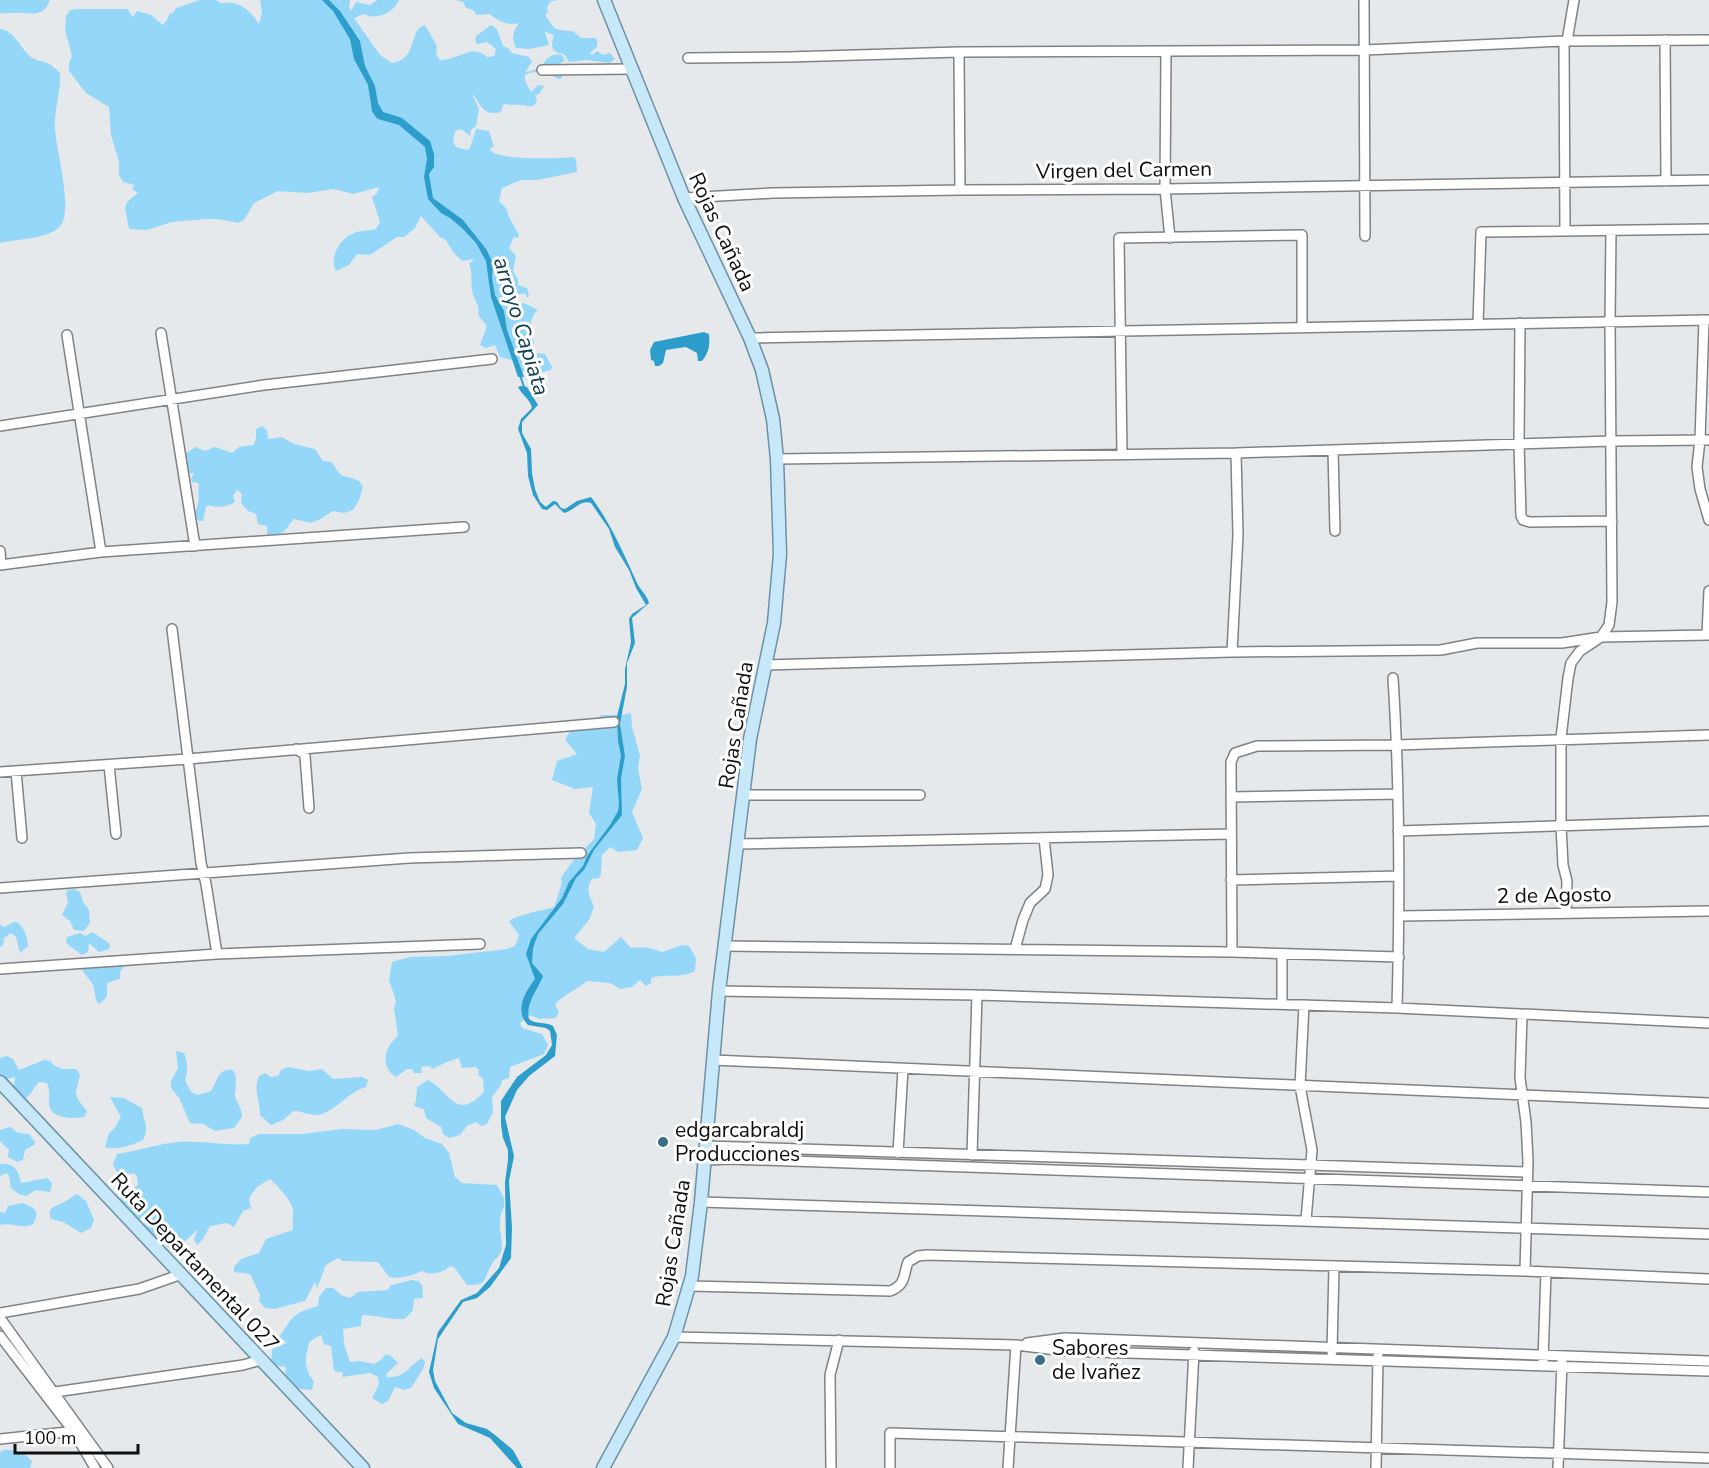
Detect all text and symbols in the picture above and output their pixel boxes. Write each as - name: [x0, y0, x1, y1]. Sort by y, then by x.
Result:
- street label: Virgen del Carmen: [1035, 154, 1212, 186]
- street label: Rojas Cañada: [682, 168, 762, 296]
- water label: arroyo Capiata: [486, 253, 556, 399]
- street label: Rojas Cañada: [712, 659, 760, 791]
- street label: 2 de Agosto: [1496, 880, 1612, 910]
- place label: edgarcabraldj Producciones: [675, 1116, 804, 1168]
- marker: edgarcabraldj Producciones: [656, 1135, 670, 1149]
- street label: Ruta Departamental 027: [105, 1166, 285, 1358]
- street label: Rojas Cañada: [649, 1177, 697, 1309]
- place label: Sabores de Ivañez: [1052, 1334, 1141, 1386]
- marker: Sabores de Ivañez: [1033, 1353, 1047, 1367]
- scale bar: [15, 1417, 138, 1455]
- text: 100 m: [24, 1426, 76, 1450]

